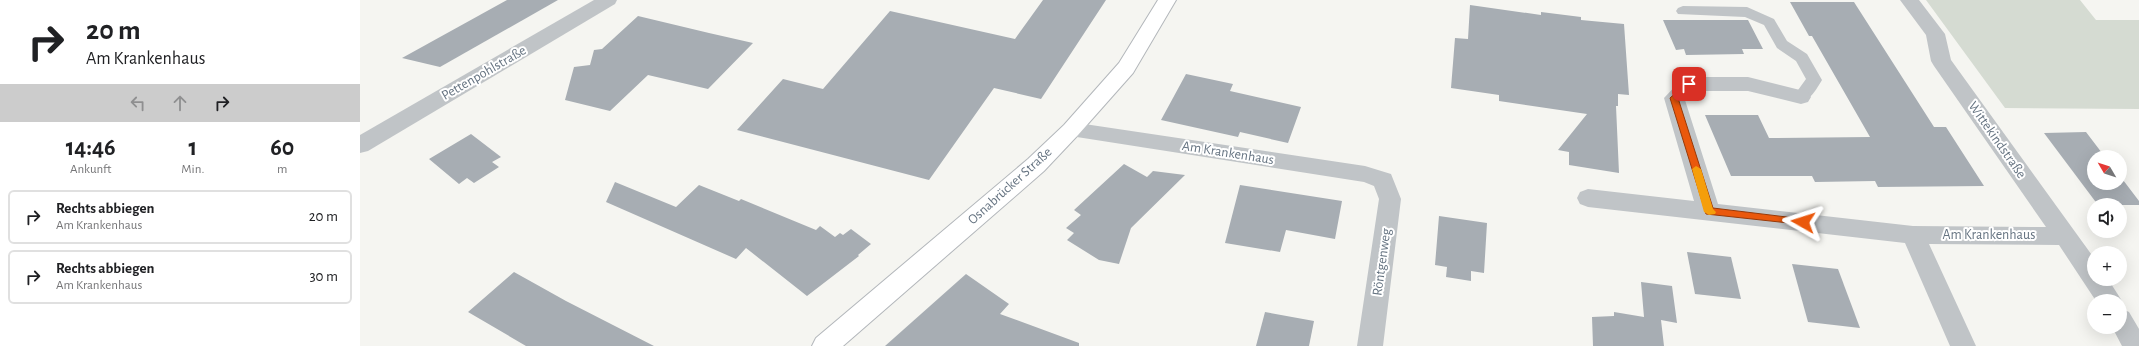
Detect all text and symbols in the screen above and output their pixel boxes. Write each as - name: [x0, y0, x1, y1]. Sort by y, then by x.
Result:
- icon: right: [20, 16, 72, 68]
- text: 20 m: [86, 17, 141, 45]
- street label: Pettenpohlstraße: [439, 43, 529, 103]
- text: Am Krankenhaus: [86, 50, 205, 68]
- pin: [1672, 67, 1706, 101]
- icon: arrive: [1678, 73, 1700, 95]
- icon: left: [127, 92, 149, 114]
- icon: ahead: [169, 92, 191, 114]
- icon: right: [211, 92, 233, 114]
- street label: Wittekindstraße: [1965, 99, 2029, 181]
- text: 14:46: [66, 136, 116, 160]
- text: 1: [189, 136, 197, 160]
- text: 60: [270, 136, 294, 160]
- street label: Am Krankenhaus: [1181, 139, 1275, 167]
- street label: Osnabrücker Straße: [965, 145, 1055, 227]
- north arrow: [2087, 150, 2127, 190]
- map controls: [2087, 150, 2127, 334]
- text: Ankunft: [70, 163, 111, 176]
- text: Min.: [181, 163, 204, 176]
- text: m: [277, 163, 287, 176]
- button: sound: [2087, 198, 2127, 238]
- text: Rechts abbiegen: [56, 201, 154, 216]
- position arrow: [1782, 201, 1824, 243]
- icon: right: [22, 206, 44, 228]
- text: 20 m: [309, 209, 338, 224]
- text: Am Krankenhaus: [56, 219, 142, 232]
- street label: Röntgenweg: [1370, 227, 1394, 297]
- street label: Am Krankenhaus: [1943, 228, 2035, 242]
- button: +: [2087, 246, 2127, 286]
- text: Rechts abbiegen: [56, 261, 154, 276]
- icon: right: [22, 266, 44, 288]
- text: 30 m: [309, 269, 338, 284]
- text: Am Krankenhaus: [56, 279, 142, 292]
- button: −: [2087, 294, 2127, 334]

